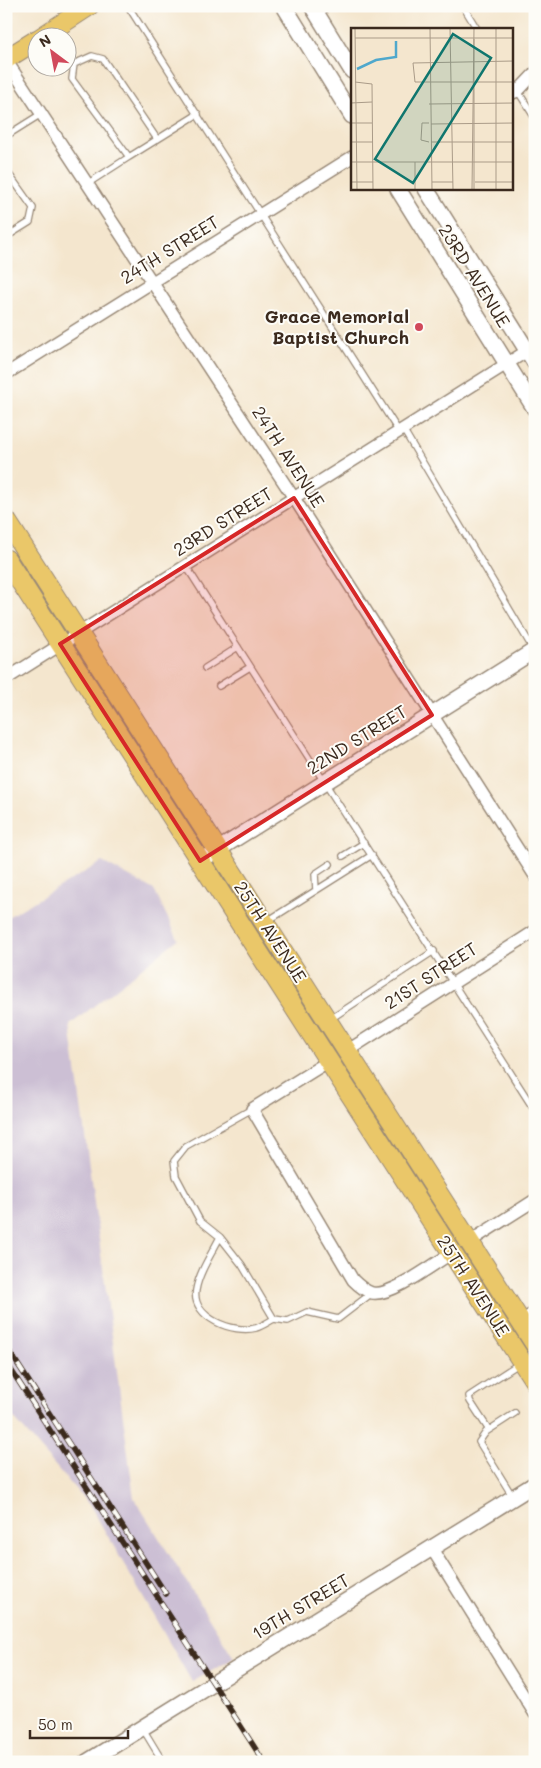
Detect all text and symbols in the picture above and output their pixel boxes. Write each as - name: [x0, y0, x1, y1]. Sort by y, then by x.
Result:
- north arrow: [28, 28, 78, 78]
- inset map: [351, 28, 514, 190]
- text: N: [35, 30, 54, 51]
- street label: 24TH STREET: [116, 209, 223, 289]
- street label: 23RD AVENUE: [434, 219, 516, 332]
- place label: Grace Memorial Baptist Church: [265, 304, 409, 349]
- marker: Grace Memorial Baptist Church: [413, 321, 425, 333]
- street label: 24TH AVENUE: [247, 401, 331, 512]
- street label: 23RD STREET: [168, 481, 277, 561]
- street label: 22ND STREET: [302, 699, 411, 779]
- street label: 25TH AVENUE: [229, 876, 313, 987]
- street label: 21ST STREET: [379, 936, 482, 1014]
- street label: 25TH AVENUE: [432, 1230, 516, 1341]
- street label: 19TH STREET: [247, 1568, 354, 1645]
- scale bar: [30, 1708, 128, 1740]
- text: 50 m: [38, 1714, 73, 1734]

